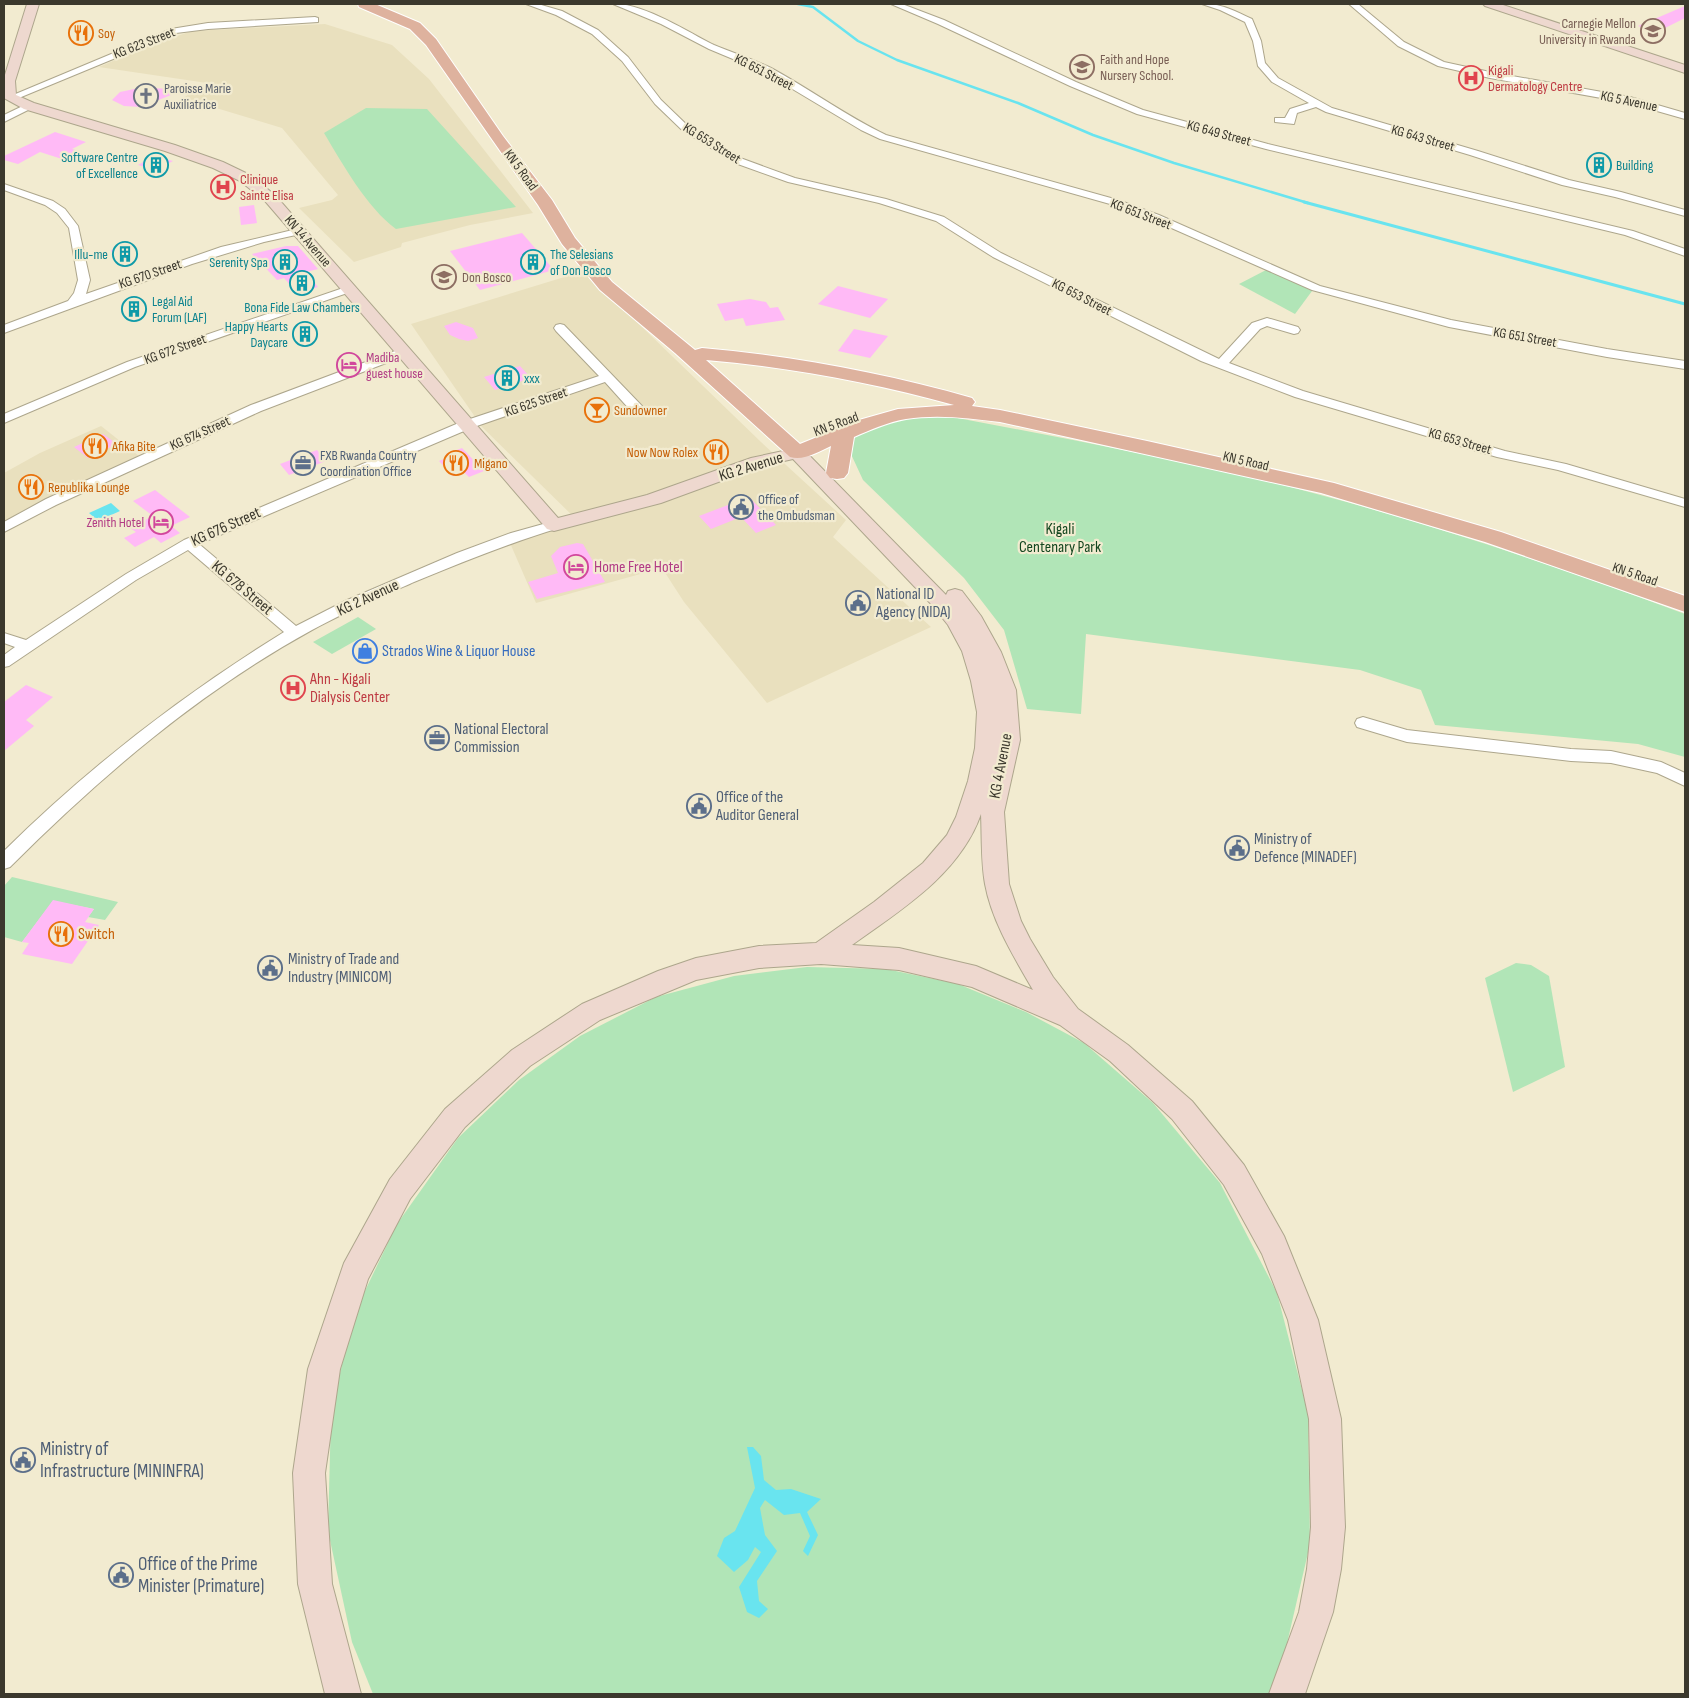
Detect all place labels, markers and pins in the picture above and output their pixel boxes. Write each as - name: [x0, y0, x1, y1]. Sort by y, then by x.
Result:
- place label: Carnegie Mellon University in Rwanda: [1539, 15, 1636, 48]
- school or university icon: Carnegie Mellon University in Rwanda: [1640, 18, 1666, 44]
- restaurant icon: Soy: [68, 20, 94, 46]
- place label: Soy: [98, 25, 116, 42]
- place label: Faith and Hope Nursery School.: [1100, 51, 1174, 84]
- school or university icon: Faith and Hope Nursery School.: [1069, 54, 1095, 80]
- place label: Kigali Dermatology Centre: [1488, 62, 1582, 95]
- hospital icon: Kigali Dermatology Centre: [1458, 65, 1484, 91]
- place label: Paroisse Marie Auxiliatrice: [163, 80, 231, 113]
- church icon: Paroisse Marie Auxiliatrice: [133, 83, 159, 109]
- place label: Software Centre of Excellence: [61, 149, 138, 182]
- building icon: Software Centre of Excellence: [143, 152, 169, 178]
- building icon: Building: [1586, 152, 1612, 178]
- place label: Building: [1616, 157, 1654, 174]
- place label: Clinique Sainte Elisa: [240, 171, 294, 204]
- hospital icon: Clinique Sainte Elisa: [210, 174, 236, 200]
- building icon: Illu-me: [112, 241, 138, 267]
- place label: Illu-me: [74, 246, 108, 263]
- place label: The Selesians of Don Bosco: [550, 246, 613, 279]
- building icon: Serenity Spa: [272, 249, 298, 275]
- building icon: The Selesians of Don Bosco: [520, 249, 546, 275]
- place label: Serenity Spa: [209, 254, 268, 271]
- school or university icon: Don Bosco: [431, 264, 457, 290]
- place label: Don Bosco: [462, 269, 512, 286]
- building icon: Bona Fide Law Chambers: [289, 270, 315, 296]
- place label: Legal Aid Forum (LAF): [152, 293, 207, 326]
- building icon: Legal Aid Forum (LAF): [121, 296, 147, 322]
- place label: Bona Fide Law Chambers: [244, 299, 360, 316]
- place label: Happy Hearts Daycare: [225, 318, 288, 351]
- building icon: Happy Hearts Daycare: [292, 321, 318, 347]
- place label: Madiba guest house: [366, 349, 423, 382]
- hotel icon: Madiba guest house: [336, 352, 362, 378]
- building icon: xxx: [494, 365, 520, 391]
- place label: xxx: [524, 370, 541, 387]
- bar icon: Sundowner: [584, 397, 610, 423]
- place label: Sundowner: [614, 402, 667, 419]
- restaurant icon: Afika Bite: [82, 433, 108, 459]
- place label: Afika Bite: [111, 438, 156, 455]
- restaurant icon: Now Now Rolex: [703, 439, 729, 465]
- place label: Now Now Rolex: [627, 444, 699, 461]
- place label: FXB Rwanda Country Coordination Office: [320, 447, 417, 480]
- office icon: FXB Rwanda Country Coordination Office: [290, 450, 316, 476]
- restaurant icon: Migano: [443, 450, 469, 476]
- place label: Migano: [474, 455, 508, 472]
- restaurant icon: Republika Lounge: [18, 474, 44, 500]
- place label: Republika Lounge: [48, 479, 130, 496]
- place label: Office of the Ombudsman: [758, 491, 835, 524]
- public building icon: Office of the Ombudsman: [728, 494, 754, 520]
- hotel icon: Zenith Hotel: [148, 509, 174, 535]
- place label: Zenith Hotel: [86, 514, 144, 531]
- hotel icon: Home Free Hotel: [563, 554, 589, 580]
- place label: Home Free Hotel: [594, 558, 683, 577]
- place label: National ID Agency (NIDA): [875, 585, 951, 622]
- public building icon: National ID Agency (NIDA): [845, 590, 871, 616]
- shop icon: Strados Wine & Liquor House: [352, 638, 378, 664]
- place label: Strados Wine & Liquor House: [382, 642, 535, 661]
- place label: Ahn - Kigali Dialysis Center: [309, 670, 390, 707]
- hospital icon: Ahn - Kigali Dialysis Center: [280, 675, 306, 701]
- place label: National Electoral Commission: [454, 720, 549, 757]
- office icon: National Electoral Commission: [424, 725, 450, 751]
- place label: Office of the Auditor General: [715, 788, 799, 825]
- public building icon: Office of the Auditor General: [686, 793, 712, 819]
- place label: Ministry of Defence (MINADEF): [1254, 830, 1357, 867]
- public building icon: Ministry of Defence (MINADEF): [1224, 835, 1250, 861]
- restaurant icon: Switch: [48, 921, 74, 947]
- place label: Switch: [78, 925, 115, 944]
- place label: Ministry of Trade and Industry (MINICOM): [288, 950, 399, 987]
- public building icon: Ministry of Trade and Industry (MINICOM): [257, 955, 283, 981]
- place label: Ministry of Infrastructure (MININFRA): [40, 1438, 204, 1483]
- public building icon: Ministry of Infrastructure (MININFRA): [10, 1447, 36, 1473]
- place label: Office of the Prime Minister (Primature): [138, 1553, 264, 1598]
- public building icon: Office of the Prime Minister (Primature): [108, 1562, 134, 1588]

